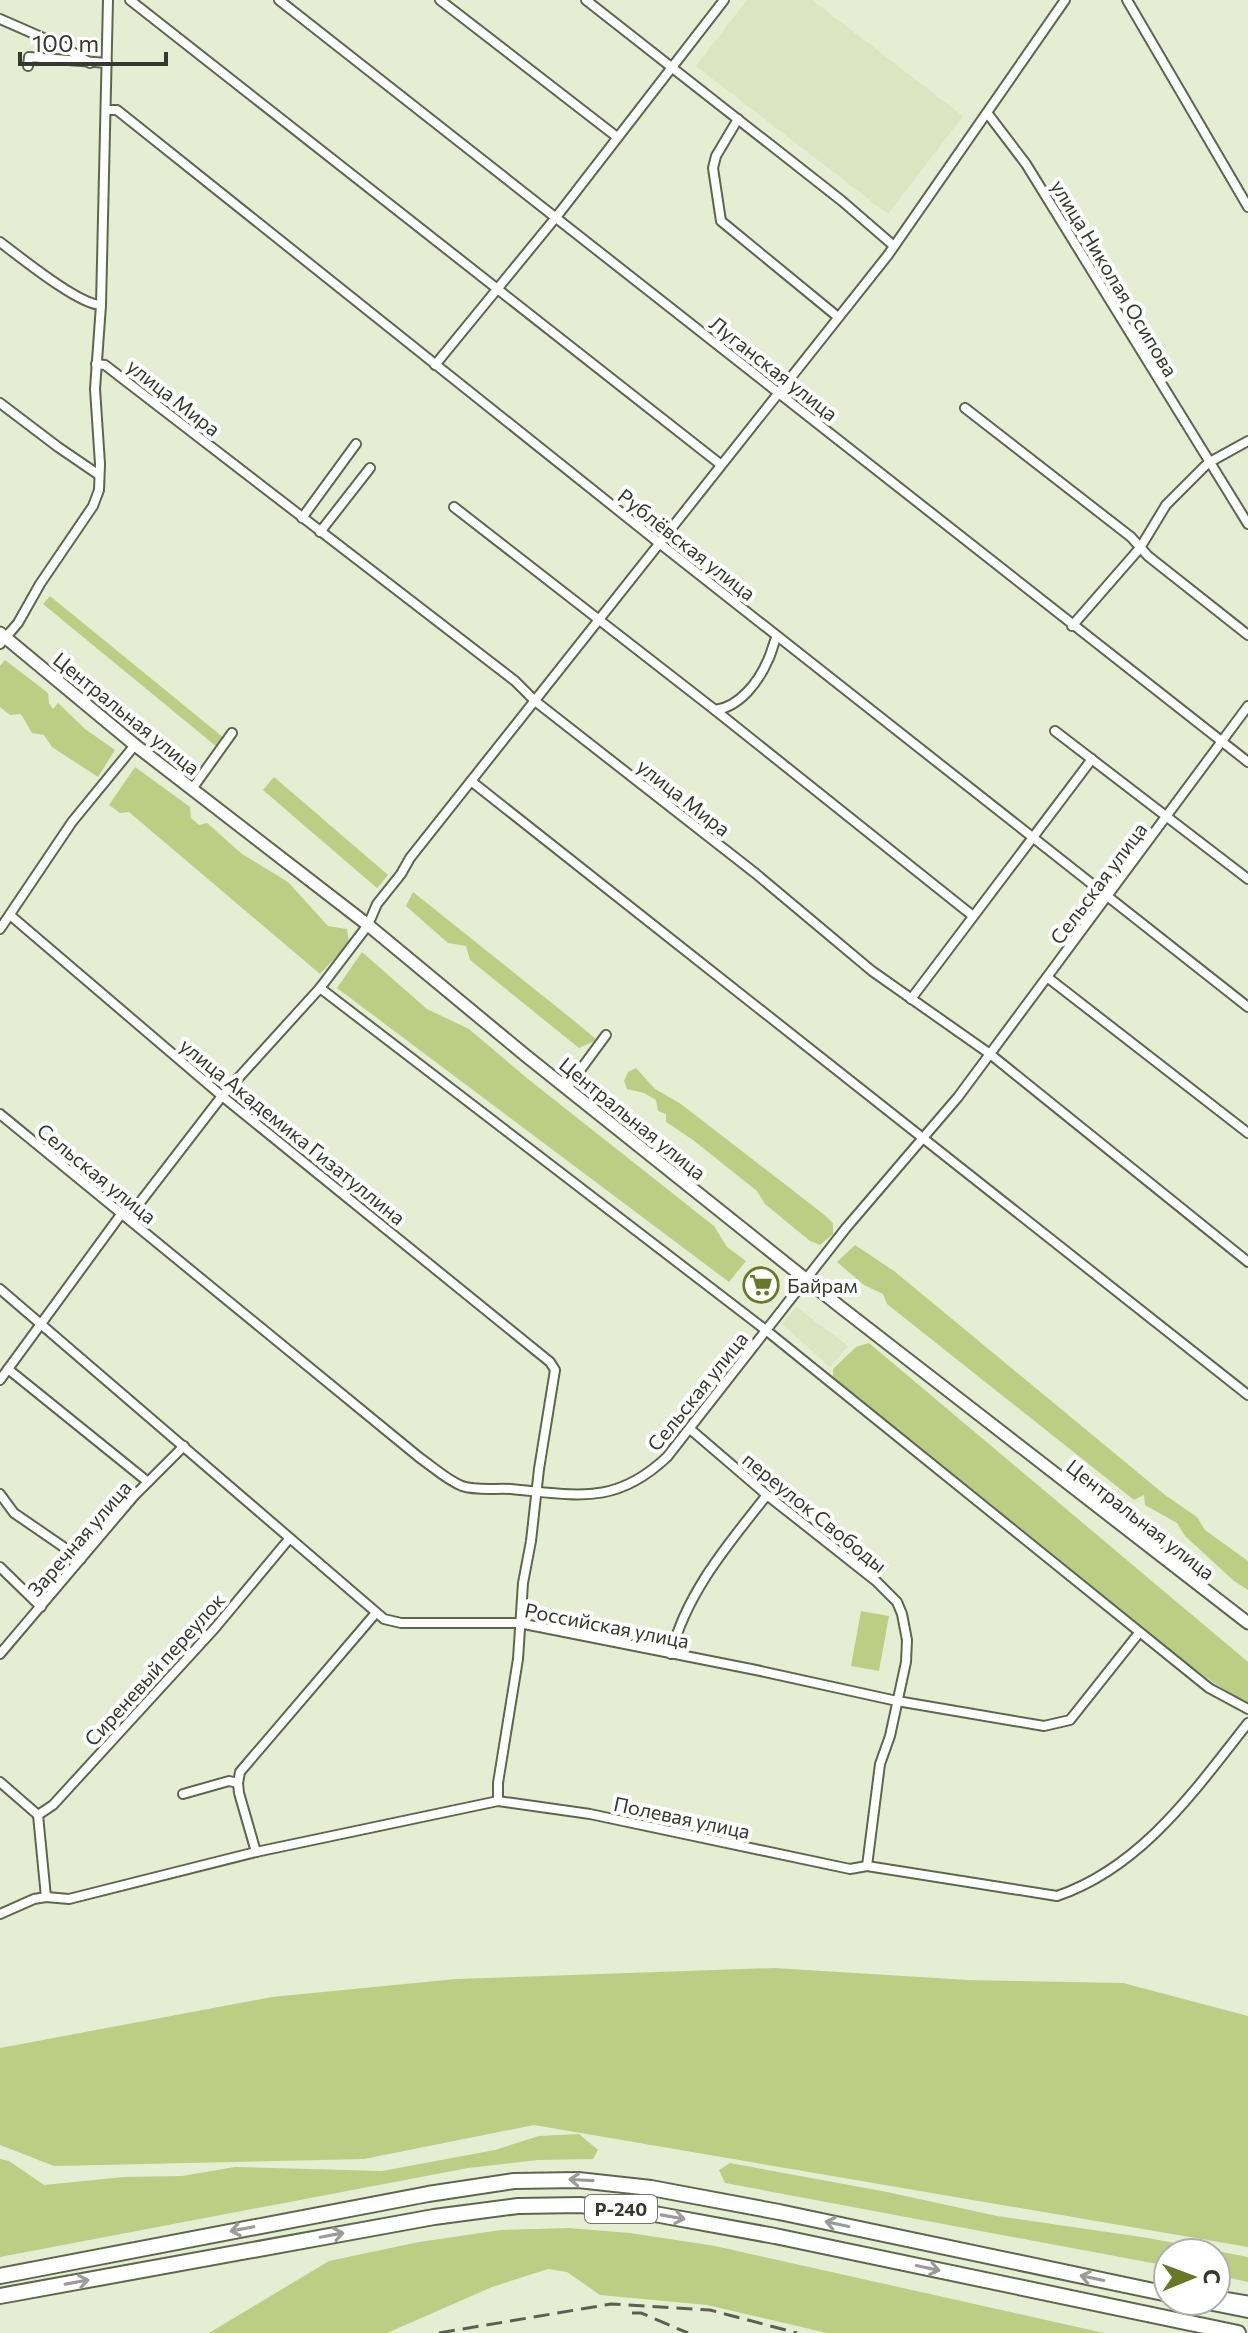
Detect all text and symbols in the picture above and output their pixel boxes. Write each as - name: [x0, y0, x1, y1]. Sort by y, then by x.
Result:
- scale bar: [20, 16, 166, 66]
- text: 100 m: [32, 28, 99, 57]
- street label: улица Николая Осипова: [1047, 175, 1183, 381]
- street label: Луганская улица: [705, 311, 843, 425]
- street label: улица Мира: [123, 353, 225, 441]
- street label: Рублёвская улица: [614, 483, 760, 605]
- street label: Центральная улица: [49, 647, 205, 779]
- street label: улица Мира: [633, 753, 735, 841]
- street label: Сельская улица: [1044, 817, 1152, 949]
- street label: улица Академика Гизатуллина: [176, 1033, 410, 1229]
- street label: Центральная улица: [555, 1052, 711, 1184]
- street label: Сельская улица: [33, 1118, 161, 1228]
- supermarket icon: Байрам: [742, 1266, 780, 1304]
- place label: Байрам: [787, 1273, 858, 1297]
- street label: Сельская улица: [642, 1327, 752, 1455]
- street label: переулок Свободы: [738, 1447, 892, 1577]
- street label: Центральная улица: [1062, 1454, 1220, 1584]
- street label: Заречная улица: [22, 1475, 136, 1601]
- street label: Сиреневый переулок: [79, 1587, 229, 1750]
- street label: Российская улица: [523, 1597, 691, 1653]
- street label: Полевая улица: [612, 1791, 752, 1843]
- one-way arrow: [568, 2173, 595, 2188]
- road number: Р-240: [585, 2195, 657, 2223]
- one-way arrow: [660, 2211, 685, 2226]
- one-way arrow: [825, 2216, 851, 2231]
- one-way arrow: [229, 2222, 255, 2237]
- one-way arrow: [319, 2227, 345, 2242]
- north arrow: [1152, 2237, 1232, 2317]
- one-way arrow: [915, 2261, 940, 2276]
- one-way arrow: [1079, 2269, 1105, 2284]
- text: С: [1199, 2269, 1226, 2284]
- one-way arrow: [64, 2274, 89, 2289]

